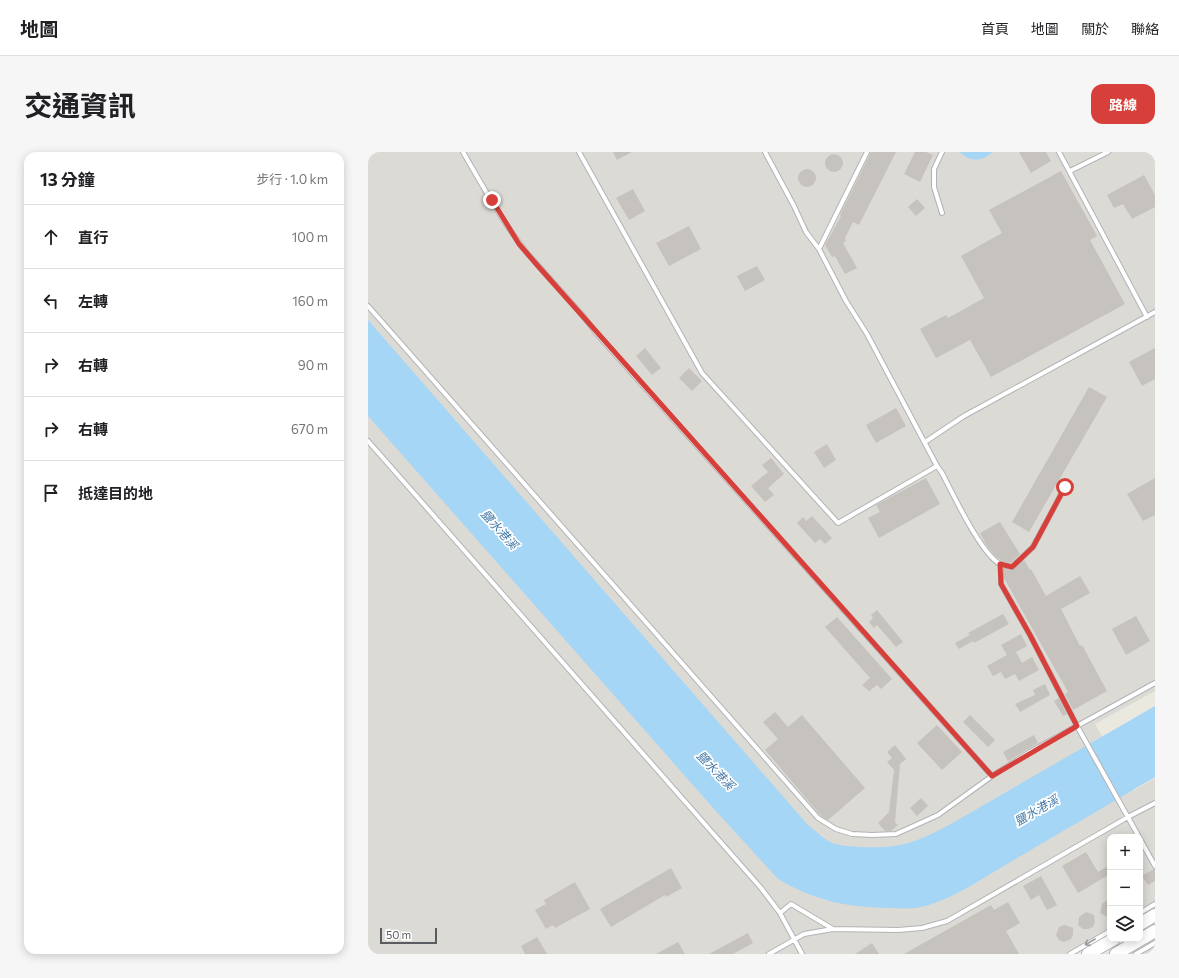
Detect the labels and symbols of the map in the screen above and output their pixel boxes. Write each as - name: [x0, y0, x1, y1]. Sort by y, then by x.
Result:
- route end: [483, 191, 501, 209]
- route start: [1056, 478, 1074, 496]
- water label: 鹽水港溪: [479, 506, 523, 553]
- water label: 鹽水港溪: [694, 748, 739, 794]
- water label: 鹽水港溪: [1012, 791, 1062, 828]
- scale bar: [380, 926, 437, 945]
- one-way arrow: [1084, 939, 1096, 947]

